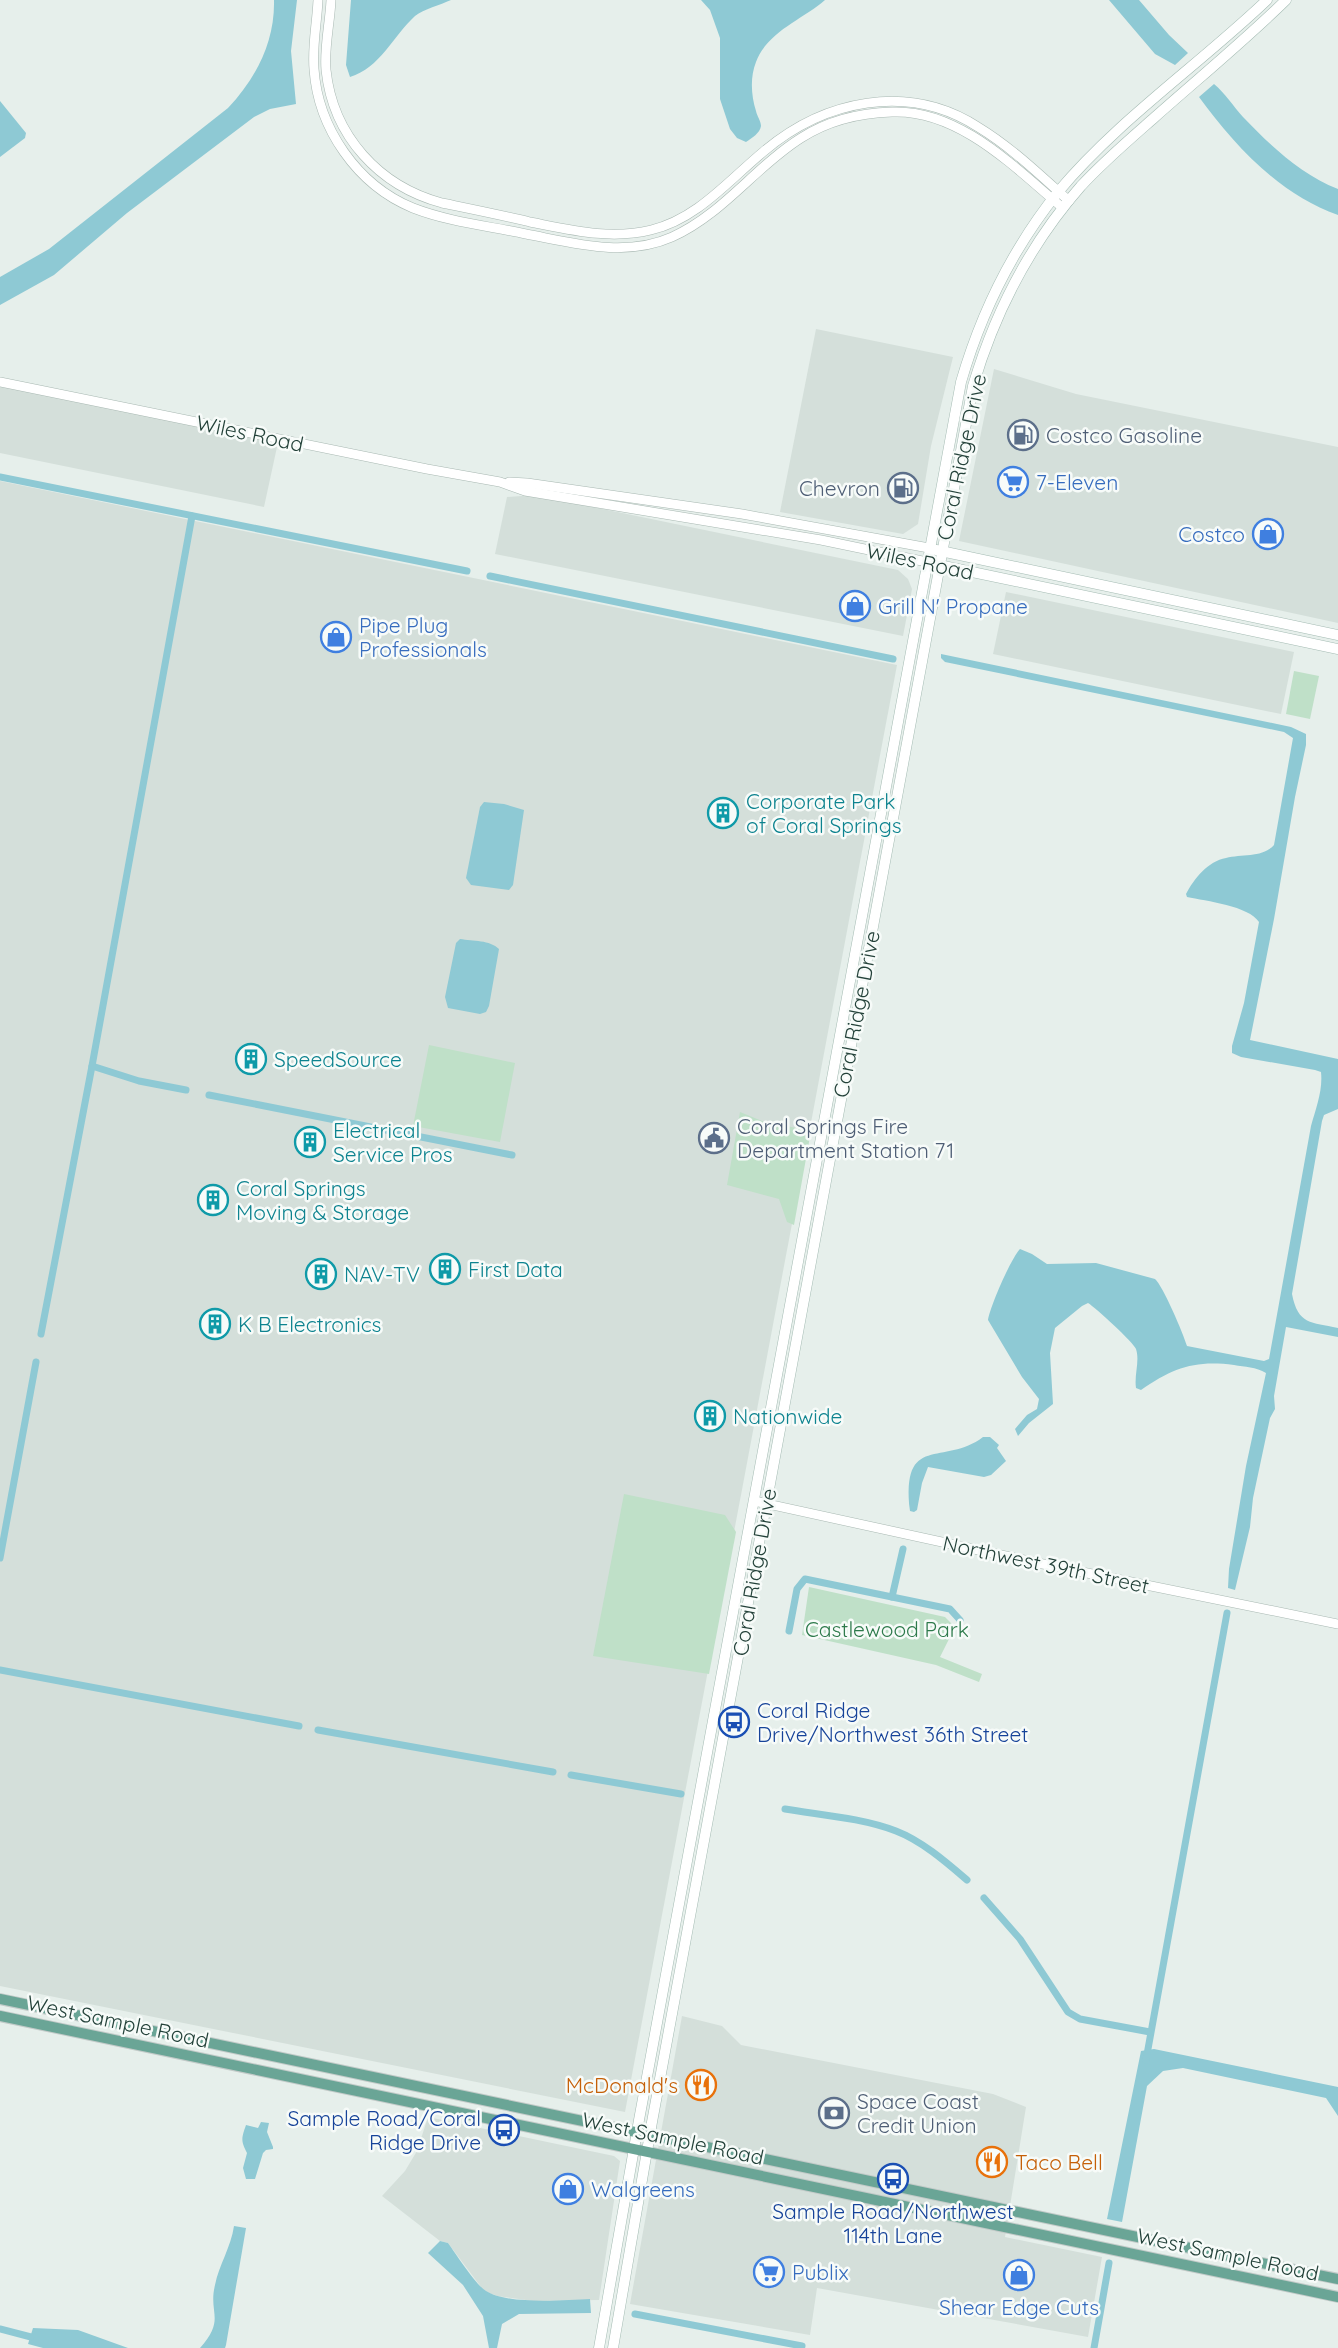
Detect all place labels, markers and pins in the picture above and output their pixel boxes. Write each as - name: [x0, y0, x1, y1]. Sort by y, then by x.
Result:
- fuel station icon: Costco Gasoline: [1006, 418, 1040, 452]
- place label: Costco Gasoline: [1046, 422, 1202, 448]
- supermarket icon: 7-Eleven: [996, 465, 1030, 499]
- place label: 7-Eleven: [1036, 469, 1118, 495]
- fuel station icon: Chevron: [886, 471, 920, 505]
- place label: Chevron: [799, 475, 880, 501]
- shop icon: Costco: [1251, 517, 1285, 551]
- place label: Costco: [1178, 521, 1245, 547]
- shop icon: Grill N' Propane: [838, 589, 872, 623]
- place label: Grill N' Propane: [878, 593, 1028, 619]
- place label: Pipe Plug Professionals: [359, 612, 487, 662]
- shop icon: Pipe Plug Professionals: [319, 620, 353, 654]
- place label: Corporate Park of Coral Springs: [746, 788, 901, 838]
- building icon: Corporate Park of Coral Springs: [706, 796, 740, 830]
- building icon: SpeedSource: [234, 1042, 268, 1076]
- place label: SpeedSource: [274, 1046, 402, 1072]
- place label: Coral Springs Fire Department Station 71: [737, 1113, 954, 1163]
- place label: Electrical Service Pros: [333, 1117, 453, 1167]
- public building icon: Coral Springs Fire Department Station 71: [697, 1121, 731, 1155]
- building icon: Electrical Service Pros: [293, 1125, 327, 1159]
- place label: Coral Springs Moving & Storage: [236, 1175, 409, 1225]
- building icon: Coral Springs Moving & Storage: [196, 1183, 230, 1217]
- building icon: First Data: [428, 1252, 462, 1286]
- place label: First Data: [468, 1256, 563, 1282]
- building icon: NAV-TV: [304, 1257, 338, 1291]
- place label: NAV-TV: [344, 1261, 420, 1287]
- building icon: K B Electronics: [198, 1307, 232, 1341]
- place label: K B Electronics: [238, 1311, 381, 1337]
- building icon: Nationwide: [693, 1399, 727, 1433]
- place label: Nationwide: [733, 1403, 842, 1429]
- place label: Coral Ridge Drive/Northwest 36th Street: [757, 1697, 1028, 1747]
- bus stop icon: Coral Ridge Drive/Northwest 36th Street: [717, 1705, 751, 1739]
- restaurant icon: McDonald's: [684, 2068, 718, 2102]
- place label: McDonald's: [566, 2072, 678, 2098]
- place label: Space Coast Credit Union: [857, 2088, 979, 2138]
- bank icon: Space Coast Credit Union: [817, 2096, 851, 2130]
- place label: Sample Road/Coral Ridge Drive: [288, 2105, 481, 2155]
- bus stop icon: Sample Road/Coral Ridge Drive: [487, 2113, 521, 2147]
- restaurant icon: Taco Bell: [975, 2145, 1009, 2179]
- place label: Taco Bell: [1015, 2149, 1103, 2175]
- bus stop icon: Sample Road/Northwest 114th Lane: [876, 2162, 910, 2196]
- shop icon: Walgreens: [551, 2172, 585, 2206]
- place label: Walgreens: [591, 2176, 695, 2202]
- place label: Sample Road/Northwest 114th Lane: [772, 2198, 1014, 2248]
- supermarket icon: Publix: [752, 2255, 786, 2289]
- shop icon: Shear Edge Cuts: [1002, 2258, 1036, 2292]
- place label: Publix: [792, 2259, 849, 2285]
- place label: Shear Edge Cuts: [939, 2294, 1099, 2320]

